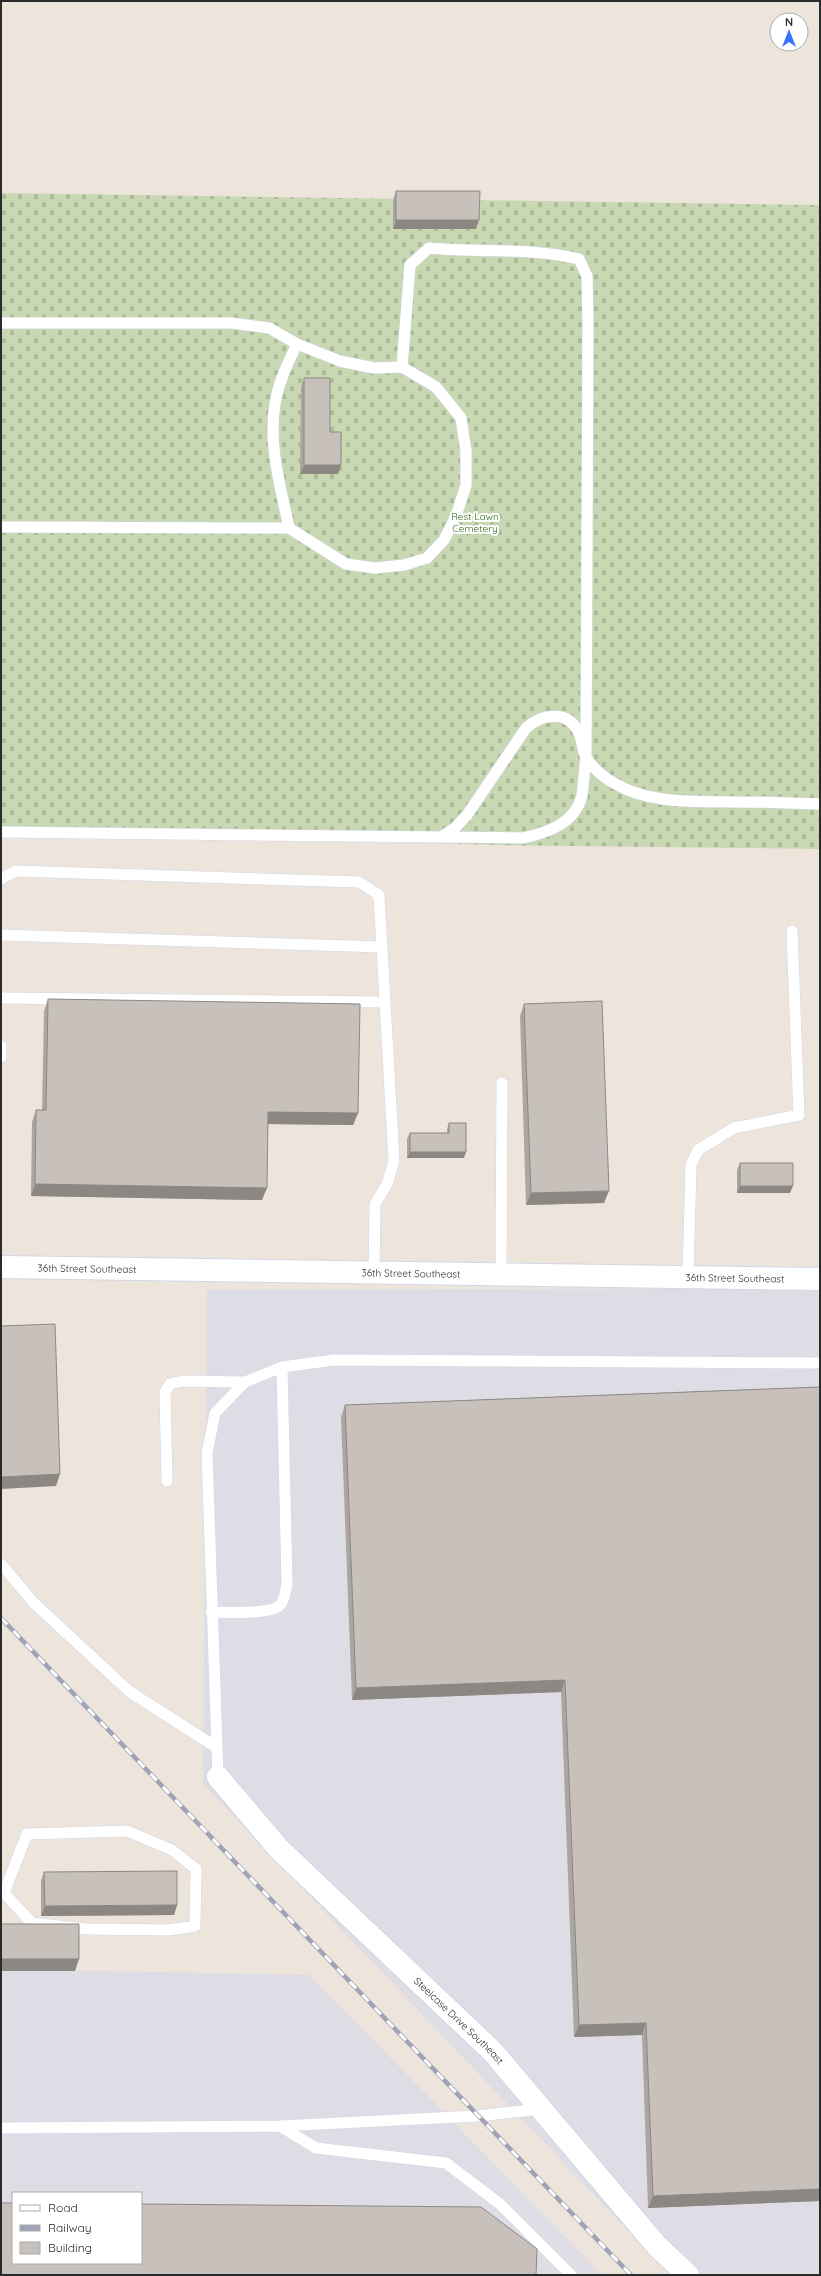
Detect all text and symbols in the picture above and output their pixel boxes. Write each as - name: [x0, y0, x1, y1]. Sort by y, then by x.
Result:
- north arrow: [769, 12, 809, 52]
- text: N: [785, 15, 793, 29]
- park label: Rest Lawn Cemetery: [451, 510, 499, 535]
- street label: 36th Street Southeast: [37, 1262, 137, 1276]
- street label: 36th Street Southeast: [361, 1266, 461, 1281]
- street label: 36th Street Southeast: [685, 1271, 785, 1285]
- street label: Steelcase Drive Southeast: [411, 1974, 507, 2067]
- legend: [12, 2192, 142, 2264]
- text: Road: [48, 2200, 78, 2215]
- text: Railway: [48, 2220, 92, 2235]
- text: Building: [48, 2240, 92, 2255]

